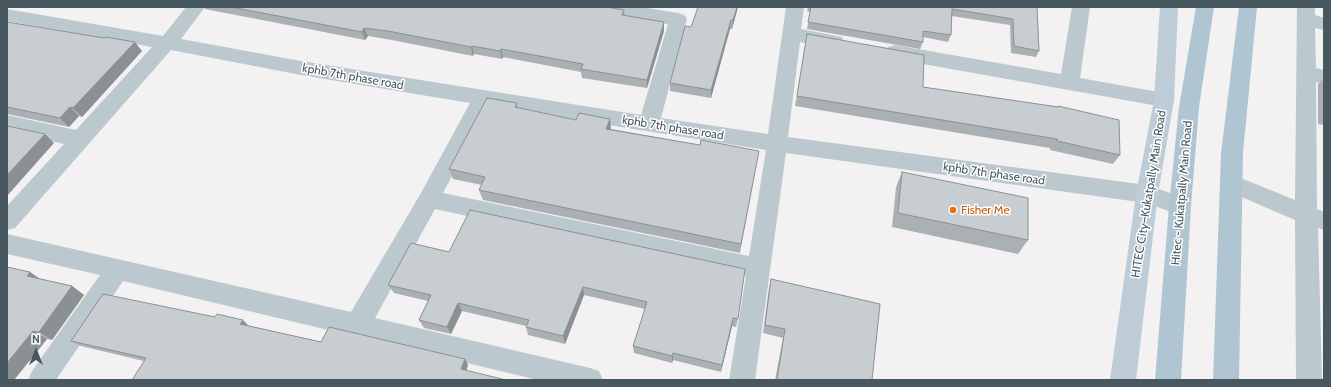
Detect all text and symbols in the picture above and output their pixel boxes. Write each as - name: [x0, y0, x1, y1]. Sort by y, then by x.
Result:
- street label: kphb 7th phase road: [301, 61, 405, 93]
- street label: HITEC City–Kukatpally Main Road: [1129, 109, 1169, 279]
- street label: kphb 7th phase road: [621, 113, 725, 143]
- street label: Hitec - Kukatpally Main Road: [1169, 120, 1195, 266]
- street label: kphb 7th phase road: [942, 160, 1046, 188]
- place label: Fisher Me: [961, 203, 1010, 217]
- marker: Fisher Me: [948, 205, 958, 215]
- north arrow: [16, 331, 56, 371]
- text: N: [32, 332, 40, 346]

